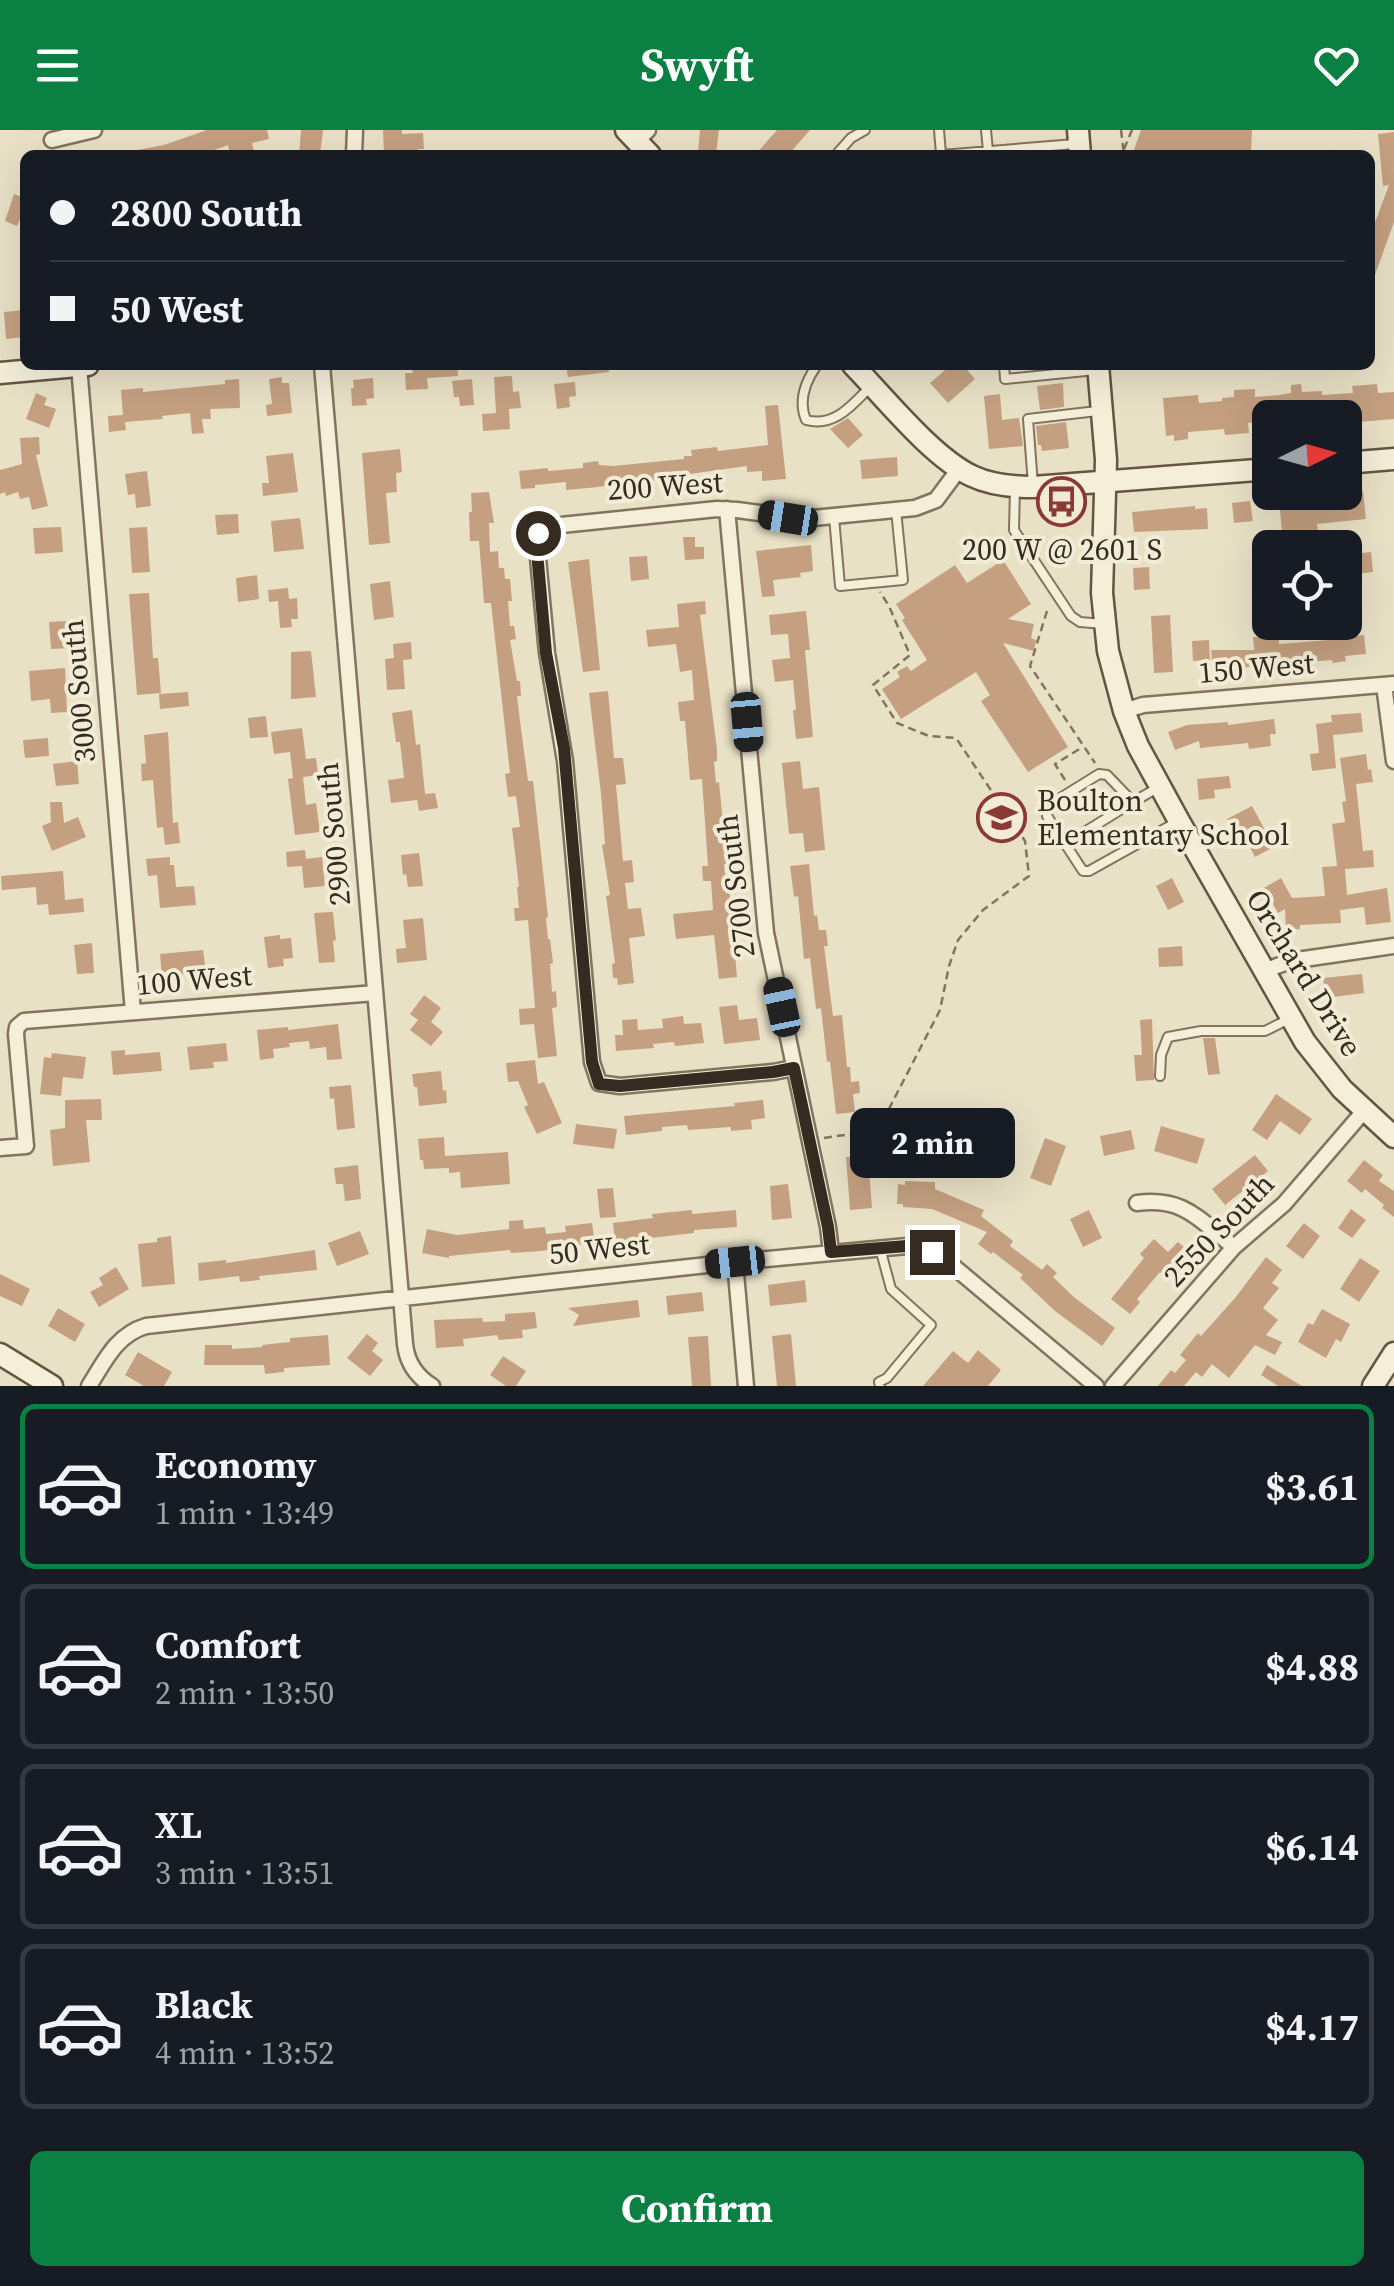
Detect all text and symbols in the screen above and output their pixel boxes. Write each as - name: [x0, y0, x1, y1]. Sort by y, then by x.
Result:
- text: Swyft: [640, 34, 754, 96]
- icon: menu: [30, 38, 85, 93]
- icon: heart: [1309, 38, 1364, 93]
- text: 2800 South: [110, 187, 303, 239]
- text: 50 West: [110, 283, 243, 335]
- north arrow: [1252, 400, 1362, 510]
- map controls: [1252, 400, 1362, 640]
- street label: 200 West: [606, 461, 724, 510]
- bus stop icon: 200 W @ 2601 S: [1036, 475, 1088, 527]
- car: [756, 498, 820, 538]
- route start: [516, 511, 561, 556]
- place label: 200 W @ 2601 S: [962, 529, 1162, 570]
- button: locate: [1252, 530, 1362, 640]
- street label: 3000 South: [52, 618, 105, 764]
- street label: 150 West: [1196, 642, 1316, 693]
- car: [729, 691, 765, 753]
- street label: 2900 South: [307, 761, 360, 907]
- place label: Boulton Elementary School: [1037, 780, 1289, 855]
- school or university icon: Boulton Elementary School: [976, 792, 1028, 844]
- street label: 2700 South: [706, 812, 765, 960]
- street label: Orchard Drive: [1237, 881, 1372, 1064]
- street label: 100 West: [134, 954, 254, 1005]
- car: [761, 975, 803, 1039]
- callout: 2 min: [850, 1107, 1014, 1177]
- text: 2 min: [891, 1121, 974, 1165]
- street label: 2550 South: [1154, 1164, 1283, 1296]
- street label: 50 West: [547, 1223, 652, 1274]
- route end: [910, 1230, 955, 1275]
- car: [704, 1244, 766, 1280]
- text: Economy: [155, 1439, 317, 1491]
- icon: car: [35, 1442, 125, 1532]
- text: $3.61: [1265, 1461, 1359, 1513]
- text: 1 min · 13:49: [155, 1491, 334, 1535]
- text: Comfort: [155, 1619, 301, 1671]
- icon: car: [35, 1622, 125, 1712]
- text: $4.88: [1265, 1641, 1359, 1693]
- text: 2 min · 13:50: [155, 1671, 334, 1715]
- text: XL: [155, 1799, 202, 1851]
- icon: car: [35, 1802, 125, 1892]
- text: $6.14: [1265, 1821, 1359, 1873]
- text: 3 min · 13:51: [155, 1851, 334, 1895]
- text: Black: [155, 1979, 253, 2031]
- icon: car: [35, 1982, 125, 2072]
- text: $4.17: [1265, 2001, 1359, 2053]
- text: 4 min · 13:52: [155, 2031, 334, 2075]
- button: Confirm: [30, 2151, 1364, 2266]

